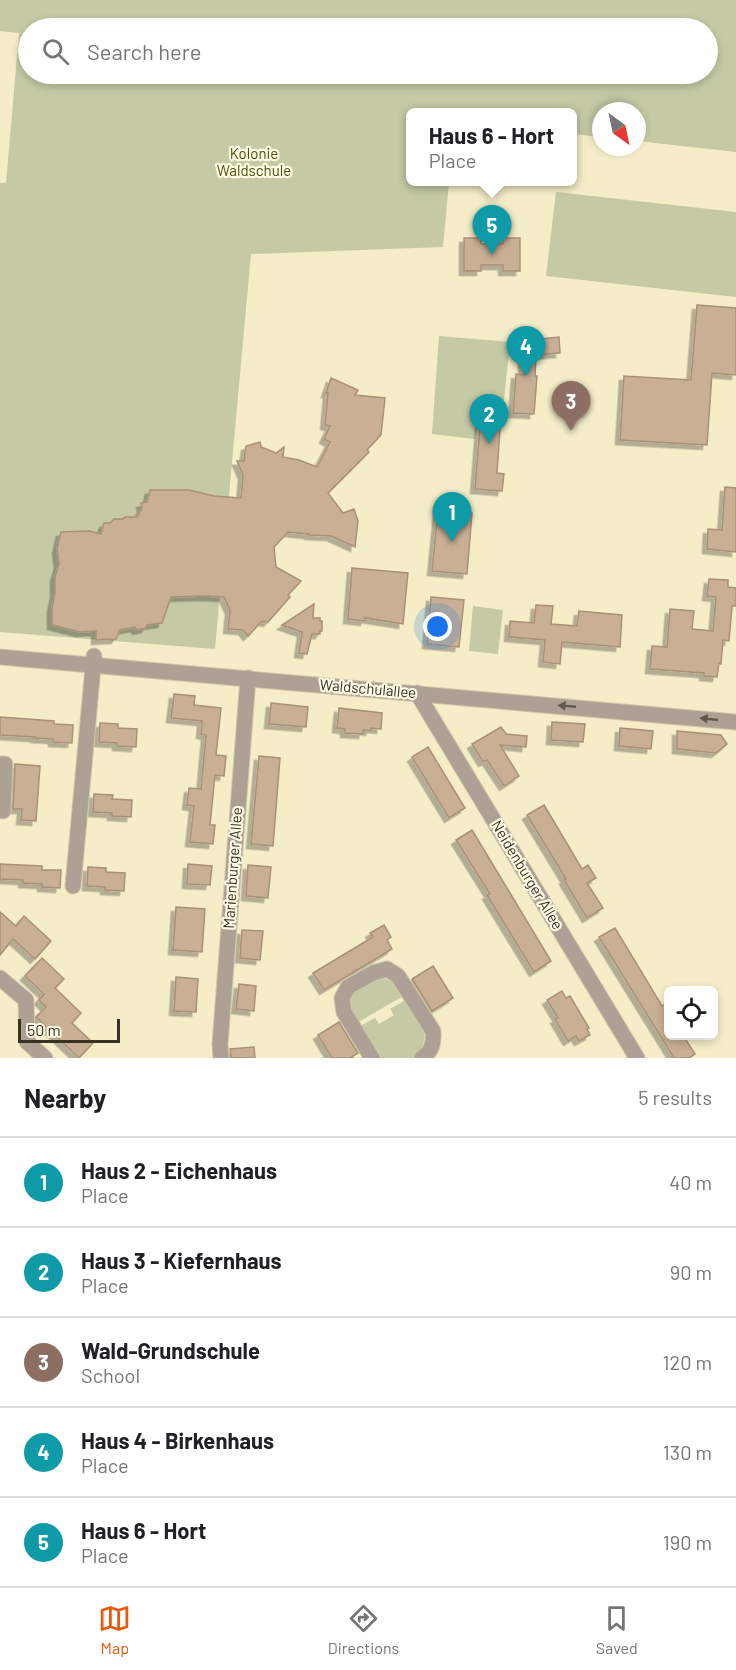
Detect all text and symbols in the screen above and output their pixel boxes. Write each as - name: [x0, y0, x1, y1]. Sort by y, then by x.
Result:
- search box: [18, 18, 718, 84]
- icon: search: [39, 35, 72, 68]
- text: Search here: [87, 38, 201, 64]
- north arrow: [592, 102, 646, 156]
- popup: [406, 108, 577, 186]
- text: Haus 6 - Hort: [429, 122, 554, 148]
- park label: Kolonie Waldschule: [217, 144, 291, 179]
- text: Place: [429, 148, 476, 172]
- pin: 5: [472, 206, 512, 255]
- pin: 4: [506, 326, 546, 376]
- pin: 3: [552, 382, 590, 431]
- pin: 2: [470, 394, 508, 444]
- pin: 1: [432, 492, 472, 542]
- your location: [423, 612, 452, 641]
- street label: Waldschulallee: [319, 675, 417, 701]
- one-way arrow: [558, 701, 577, 711]
- one-way arrow: [700, 714, 719, 724]
- street label: Marienburger Allee: [219, 807, 245, 929]
- street label: Neidenburger Allee: [488, 817, 568, 932]
- map controls: [664, 986, 718, 1040]
- button: locate: [664, 986, 718, 1040]
- scale bar: [18, 1016, 120, 1044]
- text: 50 m: [27, 1020, 61, 1039]
- text: Nearby: [24, 1082, 106, 1113]
- text: 5 results: [638, 1085, 712, 1109]
- text: Haus 2 - Eichenhaus: [81, 1157, 277, 1183]
- text: 1: [40, 1170, 47, 1194]
- text: 40 m: [669, 1170, 712, 1194]
- text: Place: [81, 1183, 129, 1207]
- text: Haus 3 - Kiefernhaus: [81, 1247, 282, 1273]
- text: 2: [38, 1260, 49, 1284]
- text: 90 m: [670, 1260, 712, 1284]
- text: Place: [81, 1273, 129, 1297]
- text: Wald-Grundschule: [81, 1337, 260, 1363]
- text: 3: [38, 1350, 49, 1374]
- text: 120 m: [662, 1350, 712, 1374]
- text: School: [81, 1363, 140, 1387]
- text: Haus 4 - Birkenhaus: [81, 1427, 274, 1453]
- text: 4: [37, 1440, 50, 1464]
- text: 130 m: [663, 1440, 712, 1464]
- text: Place: [81, 1453, 129, 1477]
- text: Haus 6 - Hort: [81, 1517, 206, 1543]
- text: 5: [38, 1530, 49, 1554]
- text: 190 m: [663, 1530, 712, 1554]
- text: Place: [81, 1543, 129, 1567]
- tab: Map: [98, 1602, 131, 1657]
- tab: Directions: [328, 1602, 399, 1657]
- tab: Saved: [596, 1602, 638, 1657]

